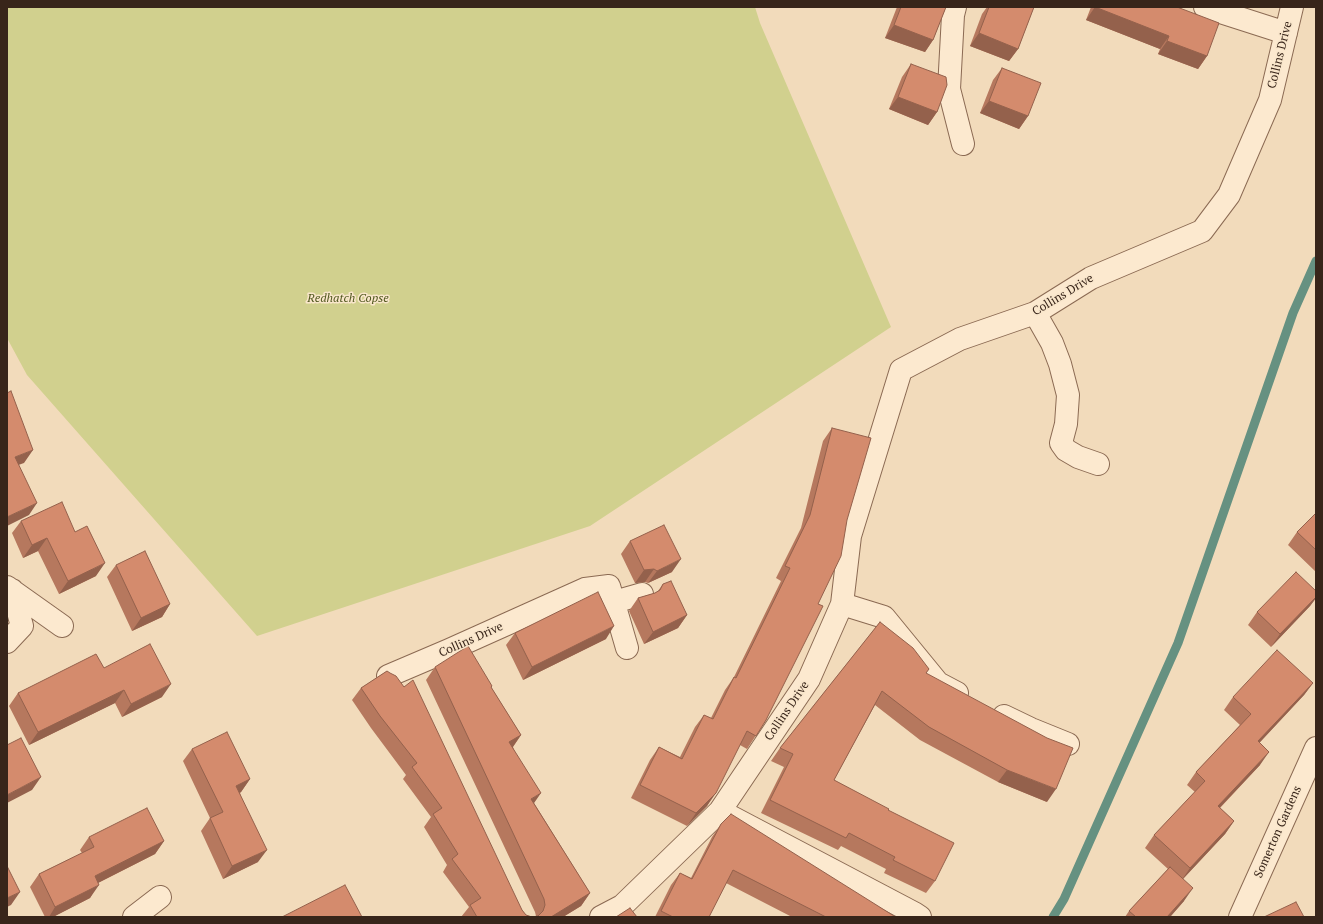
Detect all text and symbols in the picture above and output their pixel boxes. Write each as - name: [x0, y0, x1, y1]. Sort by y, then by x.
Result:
- street label: Collins Drive: [1265, 20, 1295, 90]
- street label: Collins Drive: [1030, 271, 1096, 319]
- park label: Redhatch Copse: [307, 292, 389, 306]
- street label: Collins Drive: [437, 619, 505, 661]
- street label: Collins Drive: [762, 678, 812, 744]
- street label: Somerton Gardens: [1251, 784, 1305, 880]

